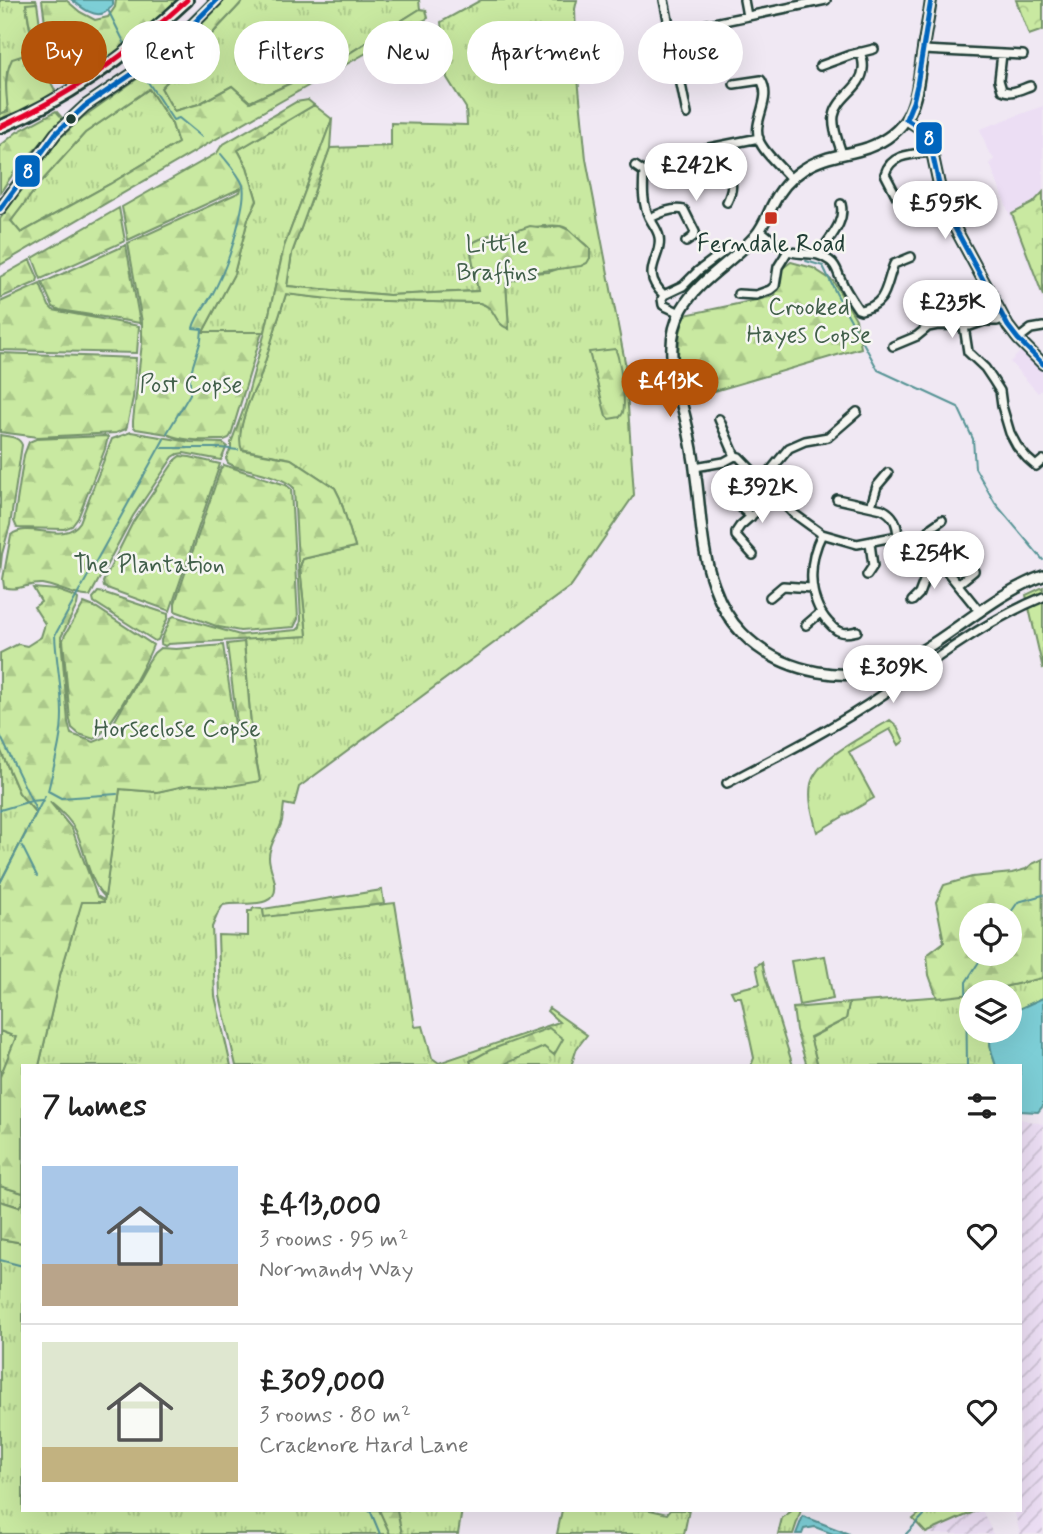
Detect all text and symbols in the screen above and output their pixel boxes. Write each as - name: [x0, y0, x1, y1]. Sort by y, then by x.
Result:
- chip: Buy: [21, 21, 107, 84]
- chip: Rent: [121, 21, 220, 84]
- chip: Filters: [234, 21, 349, 84]
- chip: New: [363, 21, 453, 84]
- chip: Apartment: [467, 21, 624, 84]
- chip: House: [638, 21, 743, 84]
- unlabelled marker: [64, 112, 78, 126]
- line badge: 8: [915, 121, 943, 155]
- text: 8: [924, 127, 934, 152]
- pin: £242K: [647, 144, 745, 203]
- text: £242K: [660, 151, 732, 181]
- line badge: 8: [14, 154, 41, 188]
- text: 8: [23, 160, 33, 185]
- pin: £595K: [896, 182, 994, 241]
- text: £595K: [909, 189, 981, 219]
- marker: Ferndale Road: [763, 210, 779, 226]
- place label: Ferndale Road: [697, 229, 845, 260]
- park label: Little Braffins: [456, 230, 538, 289]
- pin: £235K: [903, 280, 1001, 340]
- text: £235K: [919, 288, 985, 318]
- park label: Crooked Hayes Copse: [746, 292, 872, 351]
- pin: £413K: [621, 360, 719, 419]
- text: £413K: [637, 367, 703, 397]
- park label: Post Copse: [140, 370, 242, 401]
- pin: £392K: [713, 466, 811, 525]
- text: £392K: [727, 473, 797, 503]
- pin: £254K: [885, 532, 983, 591]
- text: £254K: [899, 539, 969, 569]
- park label: The Plantation: [73, 550, 225, 581]
- pin: £309K: [844, 646, 942, 705]
- text: £309K: [859, 653, 927, 683]
- park label: Horseclose Copse: [94, 714, 260, 745]
- map controls: [959, 903, 1022, 1043]
- button: locate: [959, 903, 1022, 966]
- button: layers: [959, 980, 1022, 1043]
- text: 7 homes: [42, 1087, 147, 1126]
- icon: filters: [963, 1087, 1001, 1125]
- text: £413,000: [259, 1186, 381, 1225]
- icon: home: [98, 1194, 182, 1278]
- icon: heart: [963, 1217, 1001, 1255]
- text: 3 rooms · 95 m²: [259, 1225, 408, 1255]
- text: Normandy Way: [259, 1255, 413, 1285]
- text: £309,000: [259, 1362, 385, 1401]
- icon: home: [98, 1370, 182, 1454]
- icon: heart: [963, 1393, 1001, 1431]
- text: 3 rooms · 80 m²: [259, 1401, 411, 1431]
- text: Cracknore Hard Lane: [259, 1431, 469, 1461]

